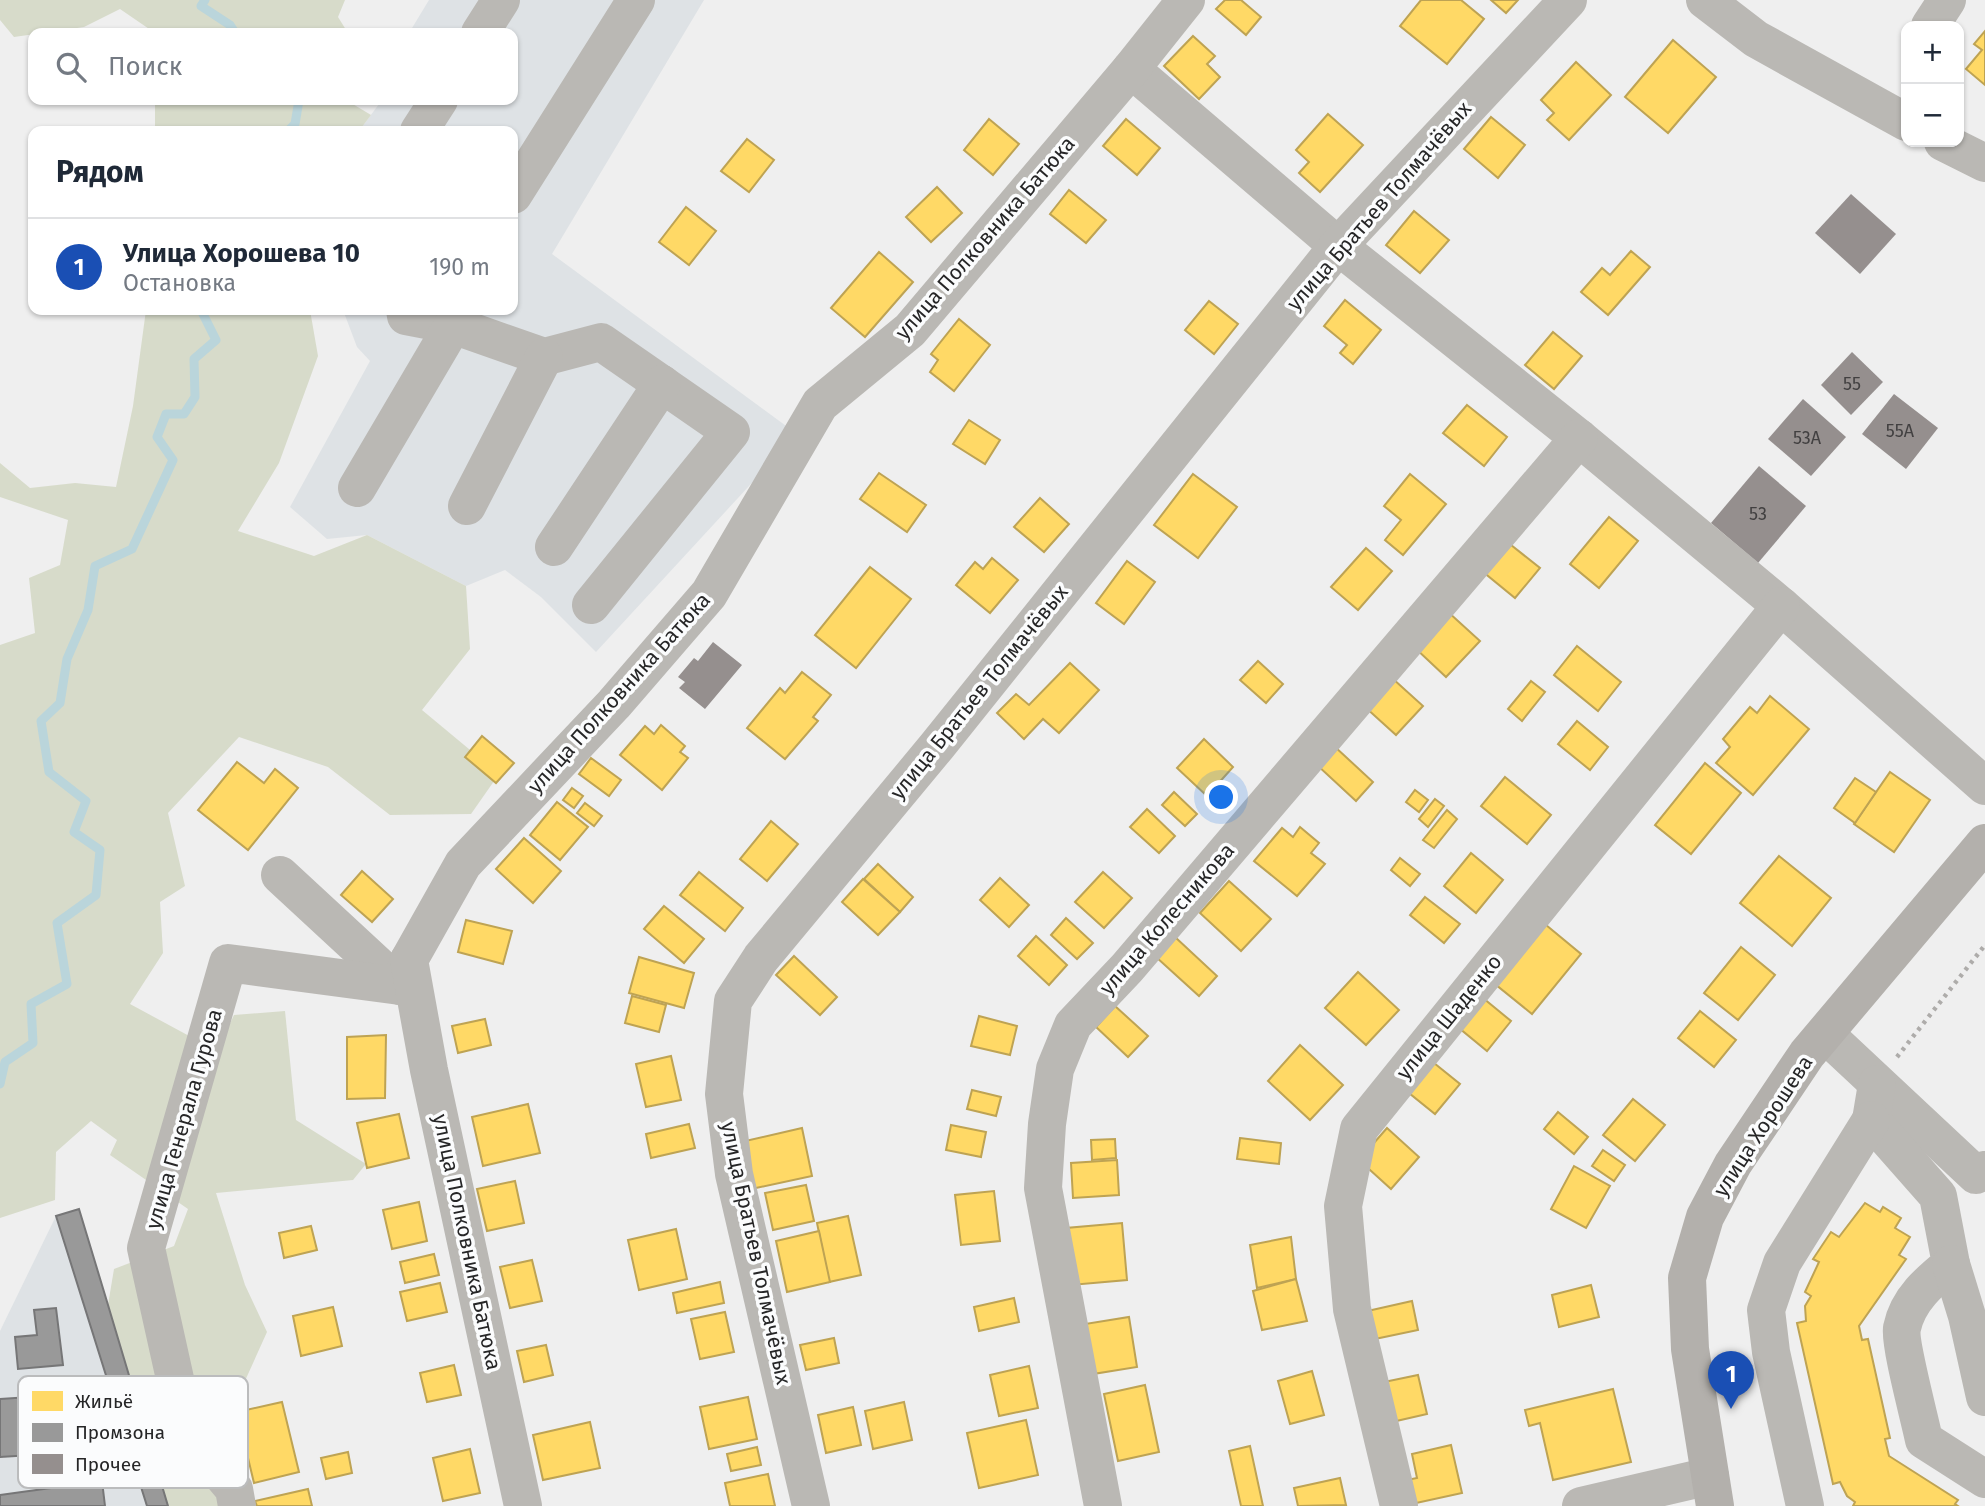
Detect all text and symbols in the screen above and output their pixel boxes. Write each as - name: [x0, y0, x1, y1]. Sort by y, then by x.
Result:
- map controls: [1901, 21, 1964, 147]
- button: +: [1901, 21, 1964, 84]
- search box: [28, 28, 518, 105]
- icon: search: [52, 48, 90, 86]
- text: Поиск: [108, 51, 182, 82]
- button: −: [1901, 84, 1964, 147]
- street label: улица Братьев Толмачёвых: [1281, 96, 1477, 316]
- street label: улица Полковника Батюка: [890, 131, 1080, 345]
- text: Рядом: [56, 154, 144, 190]
- text: Улица Хорошева 10: [123, 238, 360, 269]
- text: 1: [74, 253, 84, 281]
- text: 190 m: [429, 253, 490, 281]
- text: Остановка: [123, 269, 236, 297]
- house number: 55: [1843, 373, 1861, 395]
- house number: 55А: [1886, 420, 1915, 442]
- house number: 53А: [1793, 427, 1822, 449]
- house number: 53: [1749, 503, 1767, 525]
- street label: улица Братьев Толмачёвых: [884, 579, 1074, 805]
- street label: улица Полковника Батюка: [522, 587, 716, 799]
- your location: [1204, 780, 1238, 814]
- street label: улица Колесникова: [1094, 838, 1240, 1000]
- street label: улица Шаденко: [1391, 949, 1507, 1085]
- street label: улица Генерала Гурова: [140, 1006, 228, 1232]
- street label: улица Хорошева: [1708, 1050, 1818, 1202]
- street label: улица Полковника Батюка: [427, 1112, 507, 1372]
- street label: улица Братьев Толмачёвых: [715, 1119, 797, 1388]
- pin: 1: [1708, 1351, 1754, 1409]
- legend: [18, 1376, 248, 1488]
- text: Жильё: [75, 1390, 133, 1413]
- text: Промзона: [75, 1421, 165, 1444]
- text: Прочее: [75, 1453, 141, 1476]

